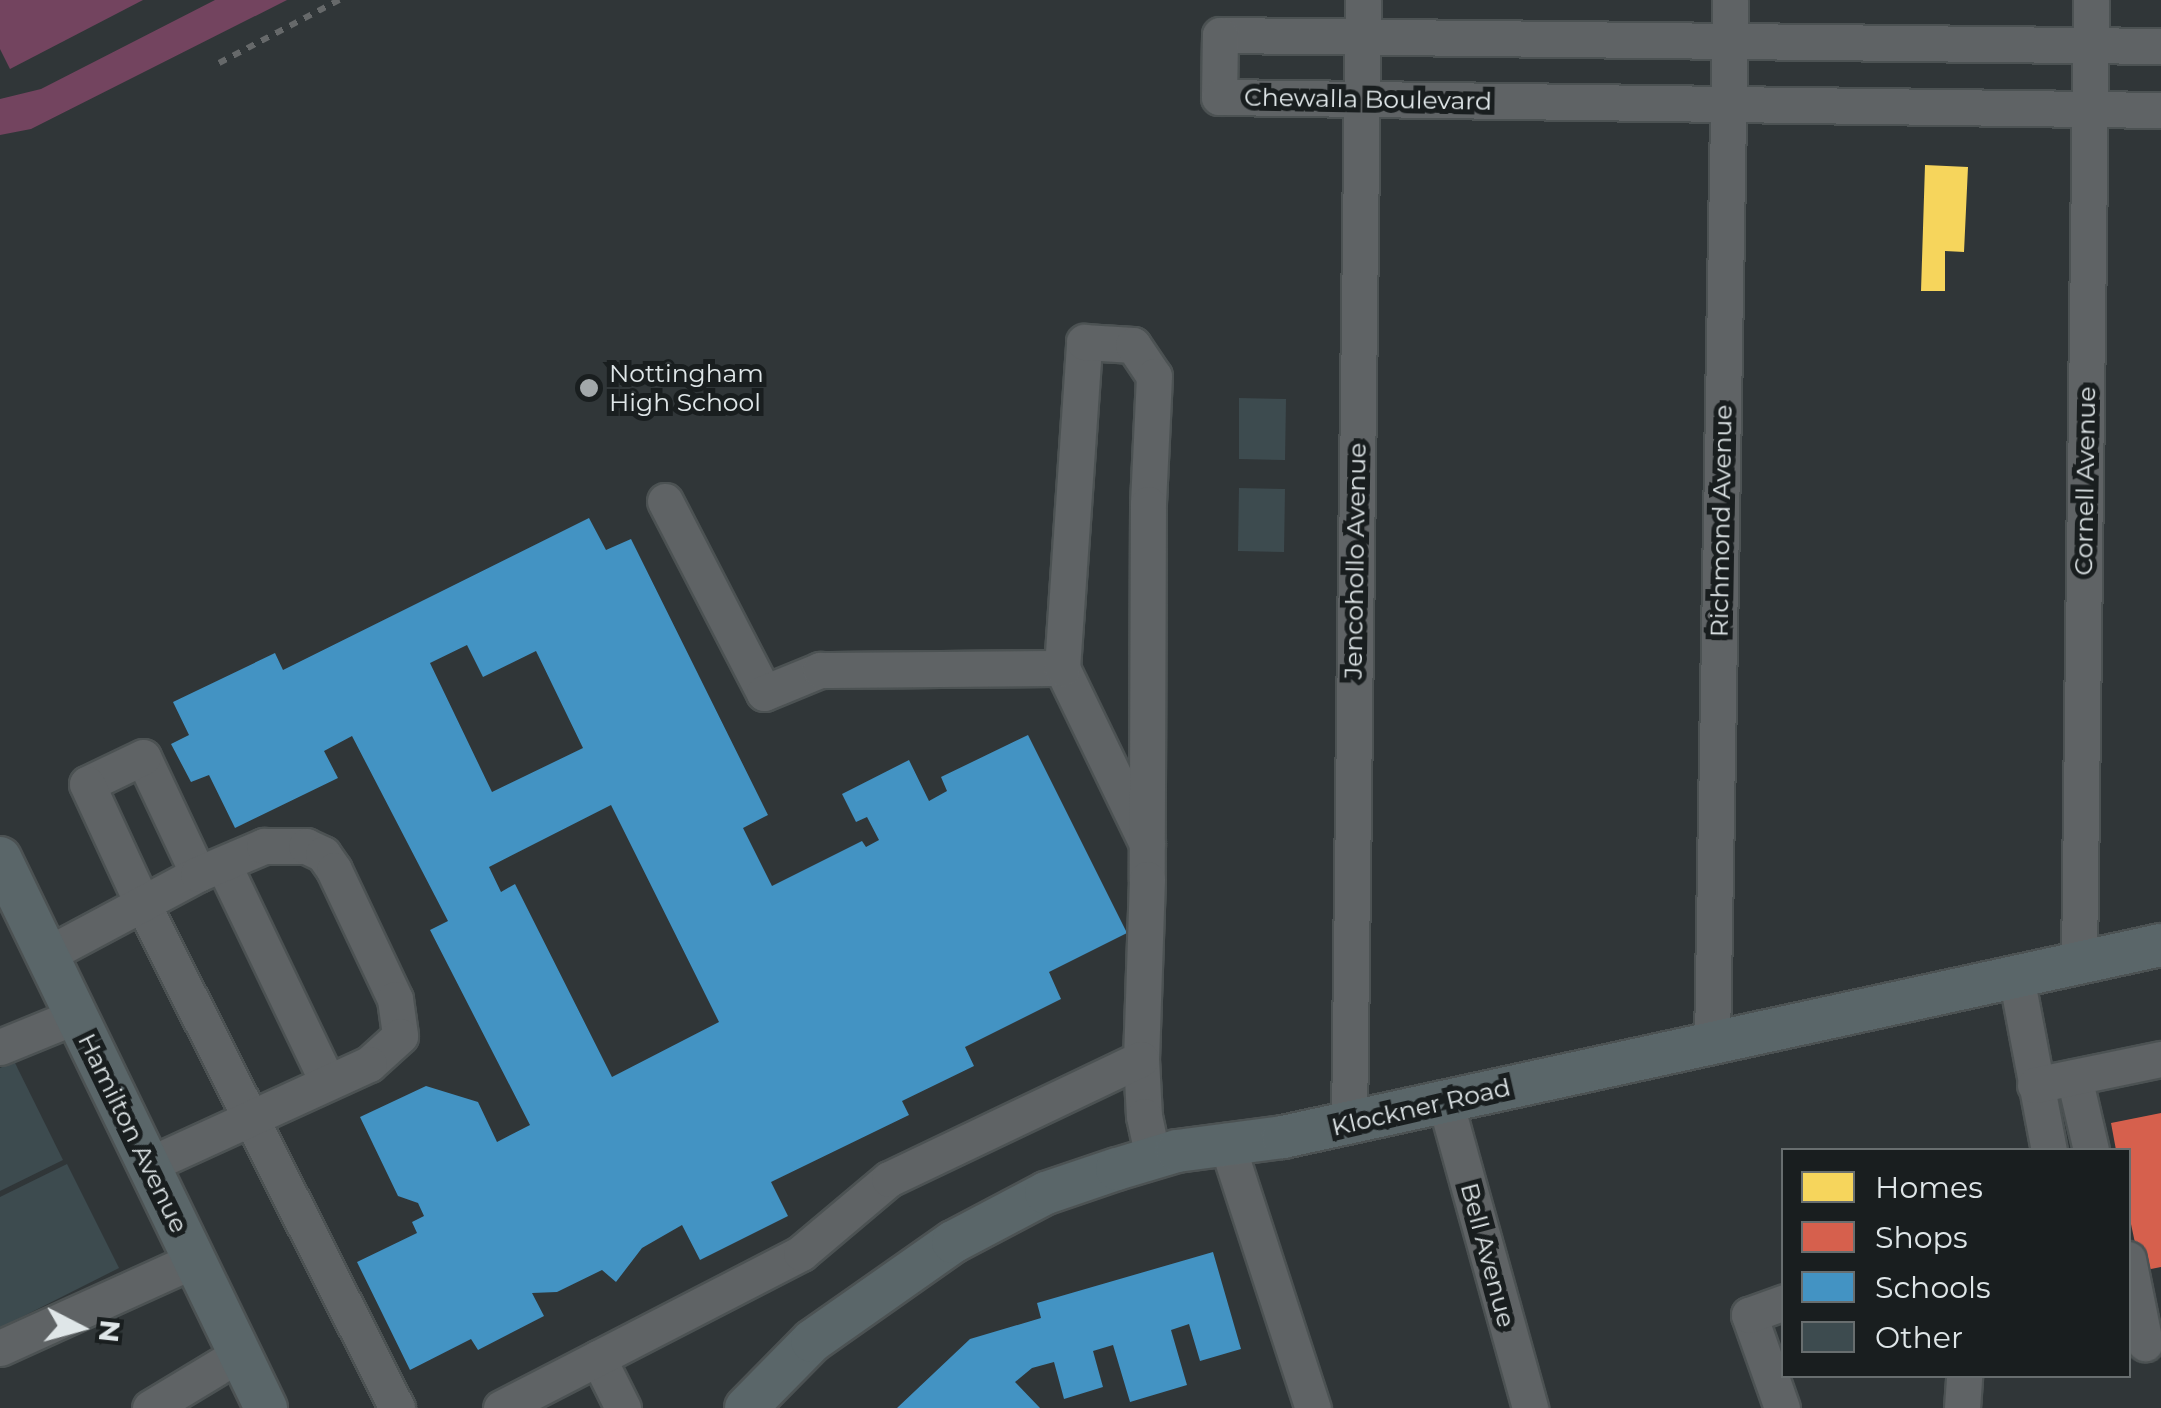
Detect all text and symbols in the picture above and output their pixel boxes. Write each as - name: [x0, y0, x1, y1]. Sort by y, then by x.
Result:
- street label: Chewalla Boulevard: [1244, 82, 1492, 116]
- place label: Nottingham High School: [609, 359, 764, 418]
- marker: Nottingham High School: [578, 377, 600, 399]
- street label: Cornell Avenue: [2068, 386, 2102, 576]
- street label: Richmond Avenue: [1704, 404, 1738, 638]
- street label: Jencohollo Avenue: [1338, 442, 1372, 680]
- street label: Hamilton Avenue: [72, 1028, 194, 1238]
- street label: Klockner Road: [1329, 1072, 1513, 1142]
- legend: [1781, 1148, 2131, 1378]
- text: Homes: [1875, 1169, 1983, 1206]
- street label: Bell Avenue: [1454, 1179, 1522, 1331]
- text: Shops: [1875, 1219, 1968, 1256]
- text: Schools: [1875, 1269, 1991, 1306]
- north arrow: [30, 1278, 130, 1378]
- text: N: [92, 1318, 128, 1344]
- text: Other: [1875, 1319, 1963, 1356]

